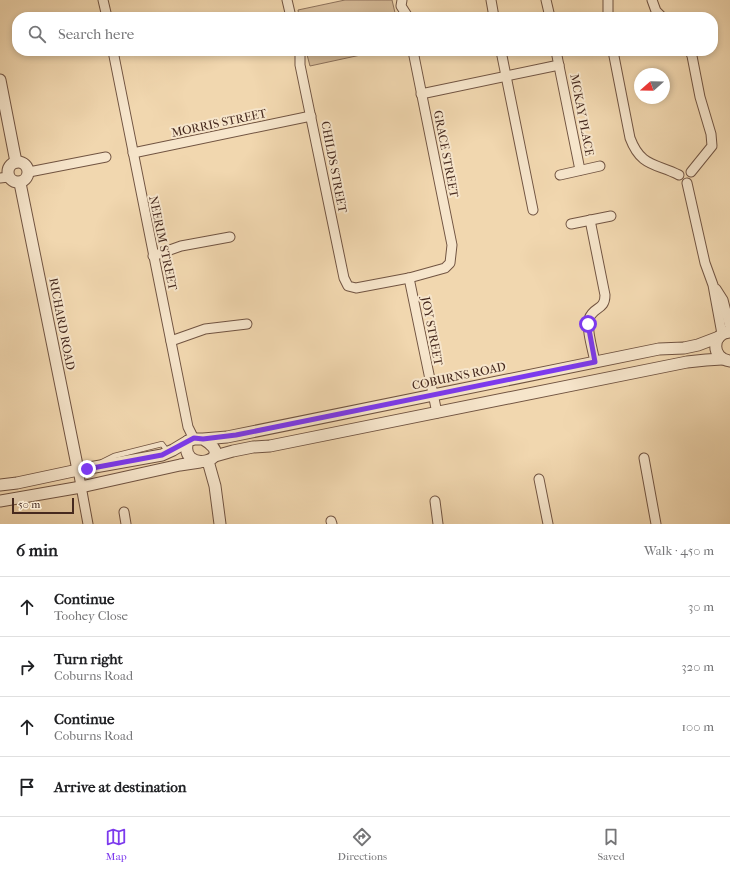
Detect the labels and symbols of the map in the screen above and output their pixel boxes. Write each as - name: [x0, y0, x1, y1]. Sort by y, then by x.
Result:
- north arrow: [634, 68, 670, 104]
- street label: MCKAY PLACE: [567, 73, 597, 157]
- street label: MORRIS STREET: [170, 106, 269, 140]
- street label: GRACE STREET: [431, 109, 461, 200]
- street label: CHILDS STREET: [318, 120, 350, 215]
- street label: NEERIM STREET: [146, 194, 180, 292]
- street label: RICHARD ROAD: [46, 277, 78, 371]
- street label: JOY STREET: [418, 294, 446, 368]
- route start: [579, 315, 597, 333]
- street label: COBURNS ROAD: [411, 359, 507, 393]
- route end: [78, 460, 96, 478]
- scale bar: [12, 496, 74, 515]

